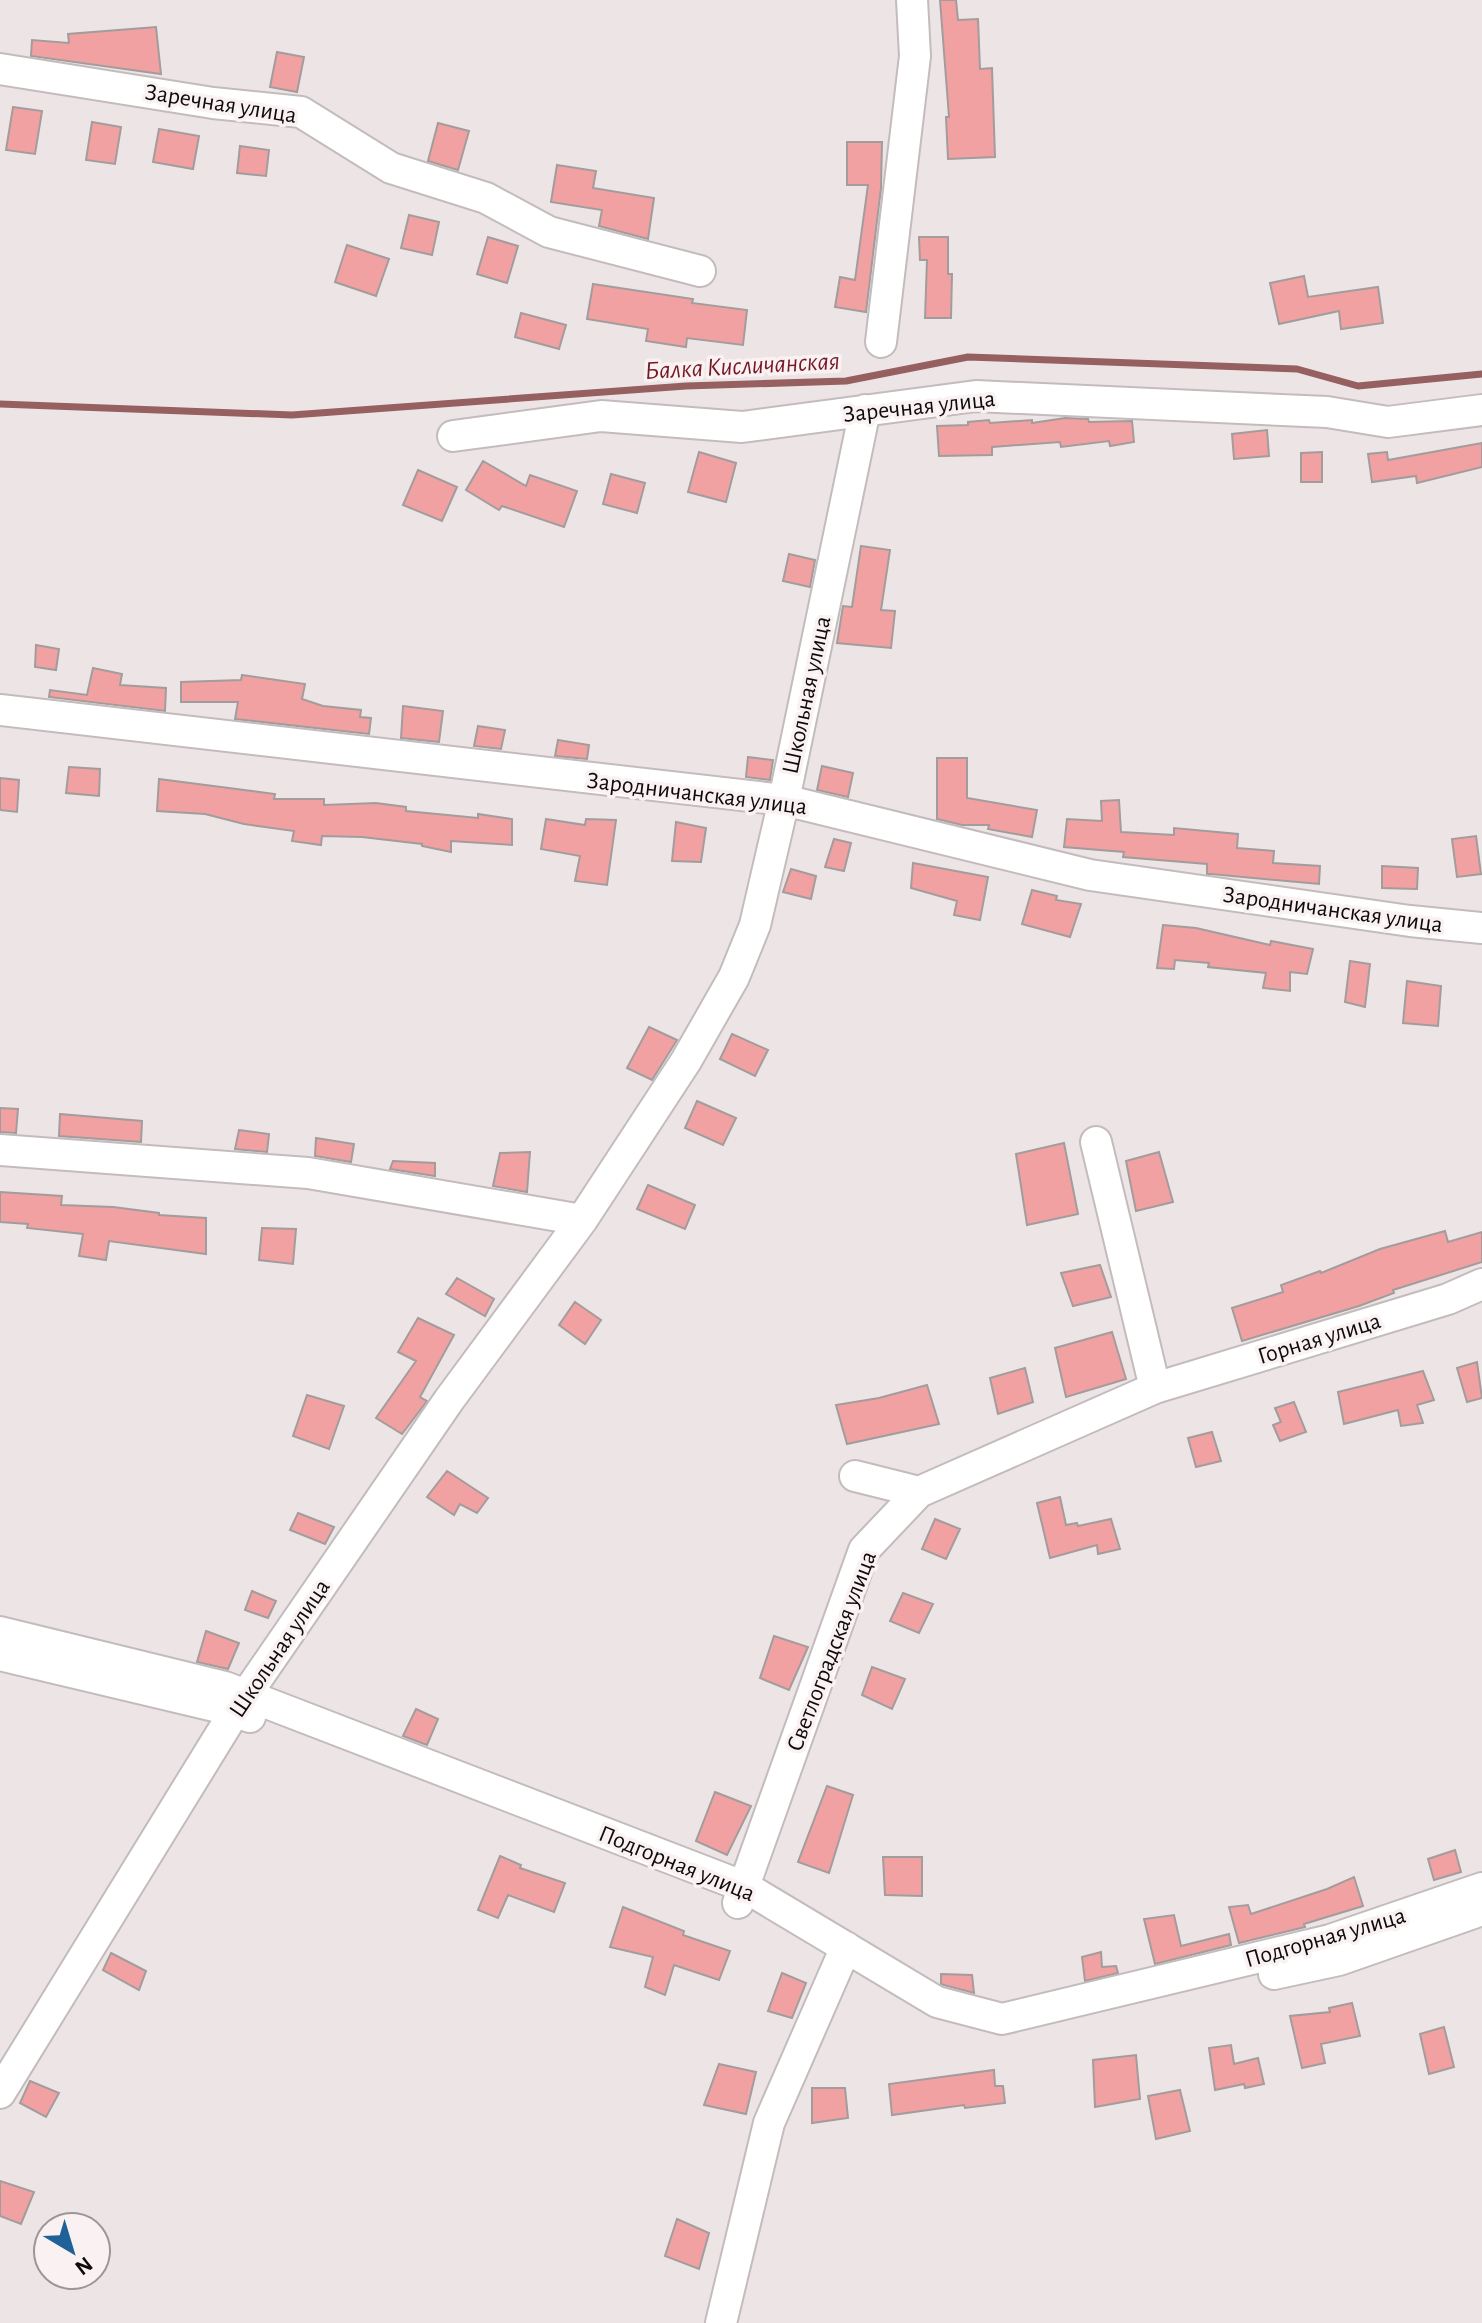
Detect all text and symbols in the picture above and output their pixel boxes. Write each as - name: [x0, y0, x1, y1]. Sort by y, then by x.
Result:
- street label: Заречная улица: [143, 80, 298, 128]
- water label: Балка Кисличанская: [644, 348, 840, 384]
- street label: Заречная улица: [842, 387, 997, 427]
- street label: Школьная улица: [779, 614, 835, 776]
- street label: Зародничанская улица: [585, 769, 808, 819]
- street label: Зародничанская улица: [1221, 883, 1444, 937]
- street label: Горная улица: [1255, 1309, 1384, 1369]
- street label: Светлоградская улица: [783, 1548, 881, 1755]
- street label: Школьная улица: [225, 1575, 335, 1722]
- street label: Подгорная улица: [595, 1822, 758, 1906]
- street label: Подгорная улица: [1242, 1904, 1408, 1972]
- north arrow: [32, 2211, 112, 2291]
- text: N: [71, 2253, 96, 2279]

